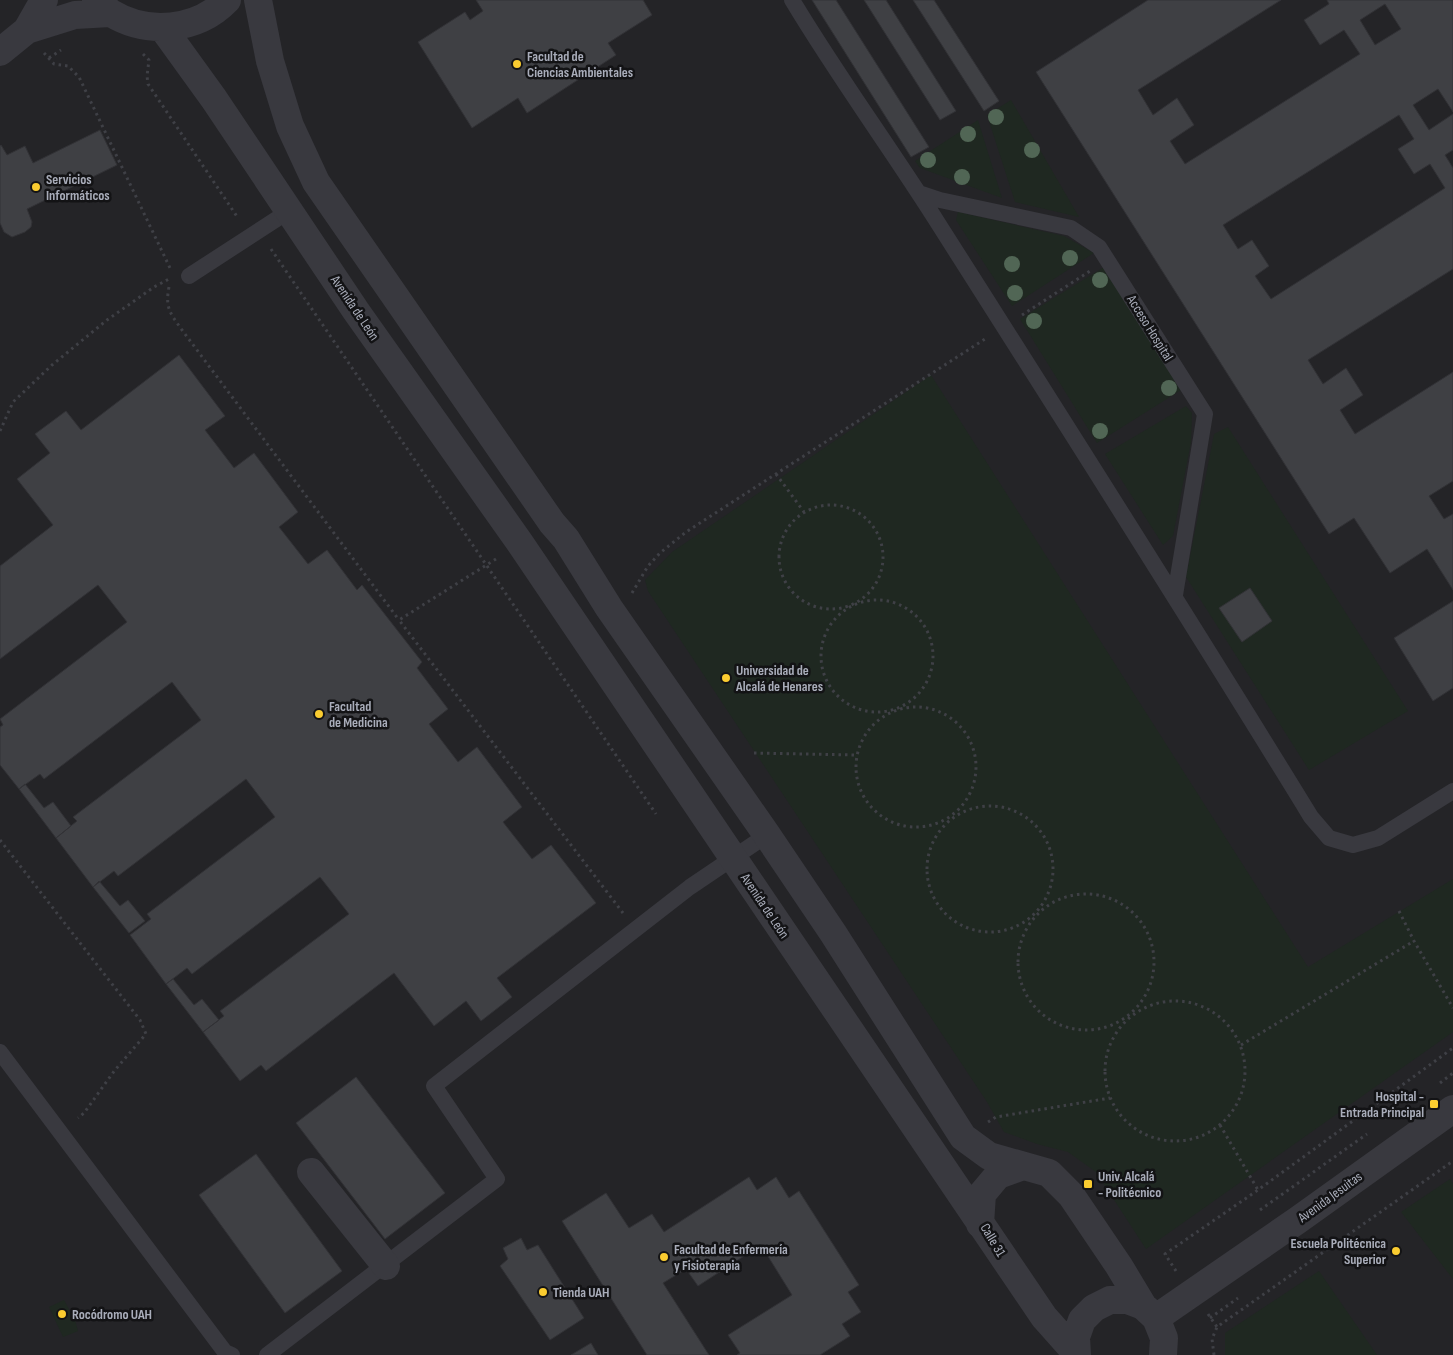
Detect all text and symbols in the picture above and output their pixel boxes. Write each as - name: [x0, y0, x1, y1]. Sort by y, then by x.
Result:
- place label: Facultad de Ciencias Ambientales: [527, 48, 633, 81]
- marker: Facultad de Ciencias Ambientales: [511, 58, 523, 70]
- place label: Servicios Informáticos: [46, 171, 110, 204]
- marker: Servicios Informáticos: [30, 181, 42, 193]
- street label: Avenida de León: [326, 271, 383, 344]
- street label: Acceso Hospital: [1123, 291, 1177, 364]
- place label: Universidad de Alcalá de Henares: [735, 662, 823, 695]
- marker: Universidad de Alcalá de Henares: [720, 672, 732, 684]
- place label: Facultad de Medicina: [329, 698, 388, 731]
- marker: Facultad de Medicina: [313, 708, 325, 720]
- street label: Avenida de León: [736, 869, 793, 942]
- place label: Hospital - Entrada Principal: [1340, 1088, 1424, 1121]
- marker: Hospital - Entrada Principal: [1428, 1098, 1440, 1110]
- place label: Univ. Alcalá - Politécnico: [1098, 1168, 1161, 1201]
- street label: Avenida Jesuitas: [1294, 1168, 1365, 1227]
- marker: Univ. Alcalá - Politécnico: [1082, 1178, 1094, 1190]
- street label: Calle 31: [976, 1220, 1010, 1260]
- place label: Escuela Politécnica Superior: [1291, 1235, 1387, 1268]
- place label: Facultad de Enfermería y Fisioterapia: [674, 1241, 788, 1274]
- marker: Escuela Politécnica Superior: [1390, 1245, 1402, 1257]
- marker: Facultad de Enfermería y Fisioterapia: [658, 1251, 670, 1263]
- place label: Tienda UAH: [553, 1284, 609, 1301]
- marker: Tienda UAH: [537, 1286, 549, 1298]
- place label: Rocódromo UAH: [72, 1306, 152, 1323]
- marker: Rocódromo UAH: [56, 1308, 68, 1320]

